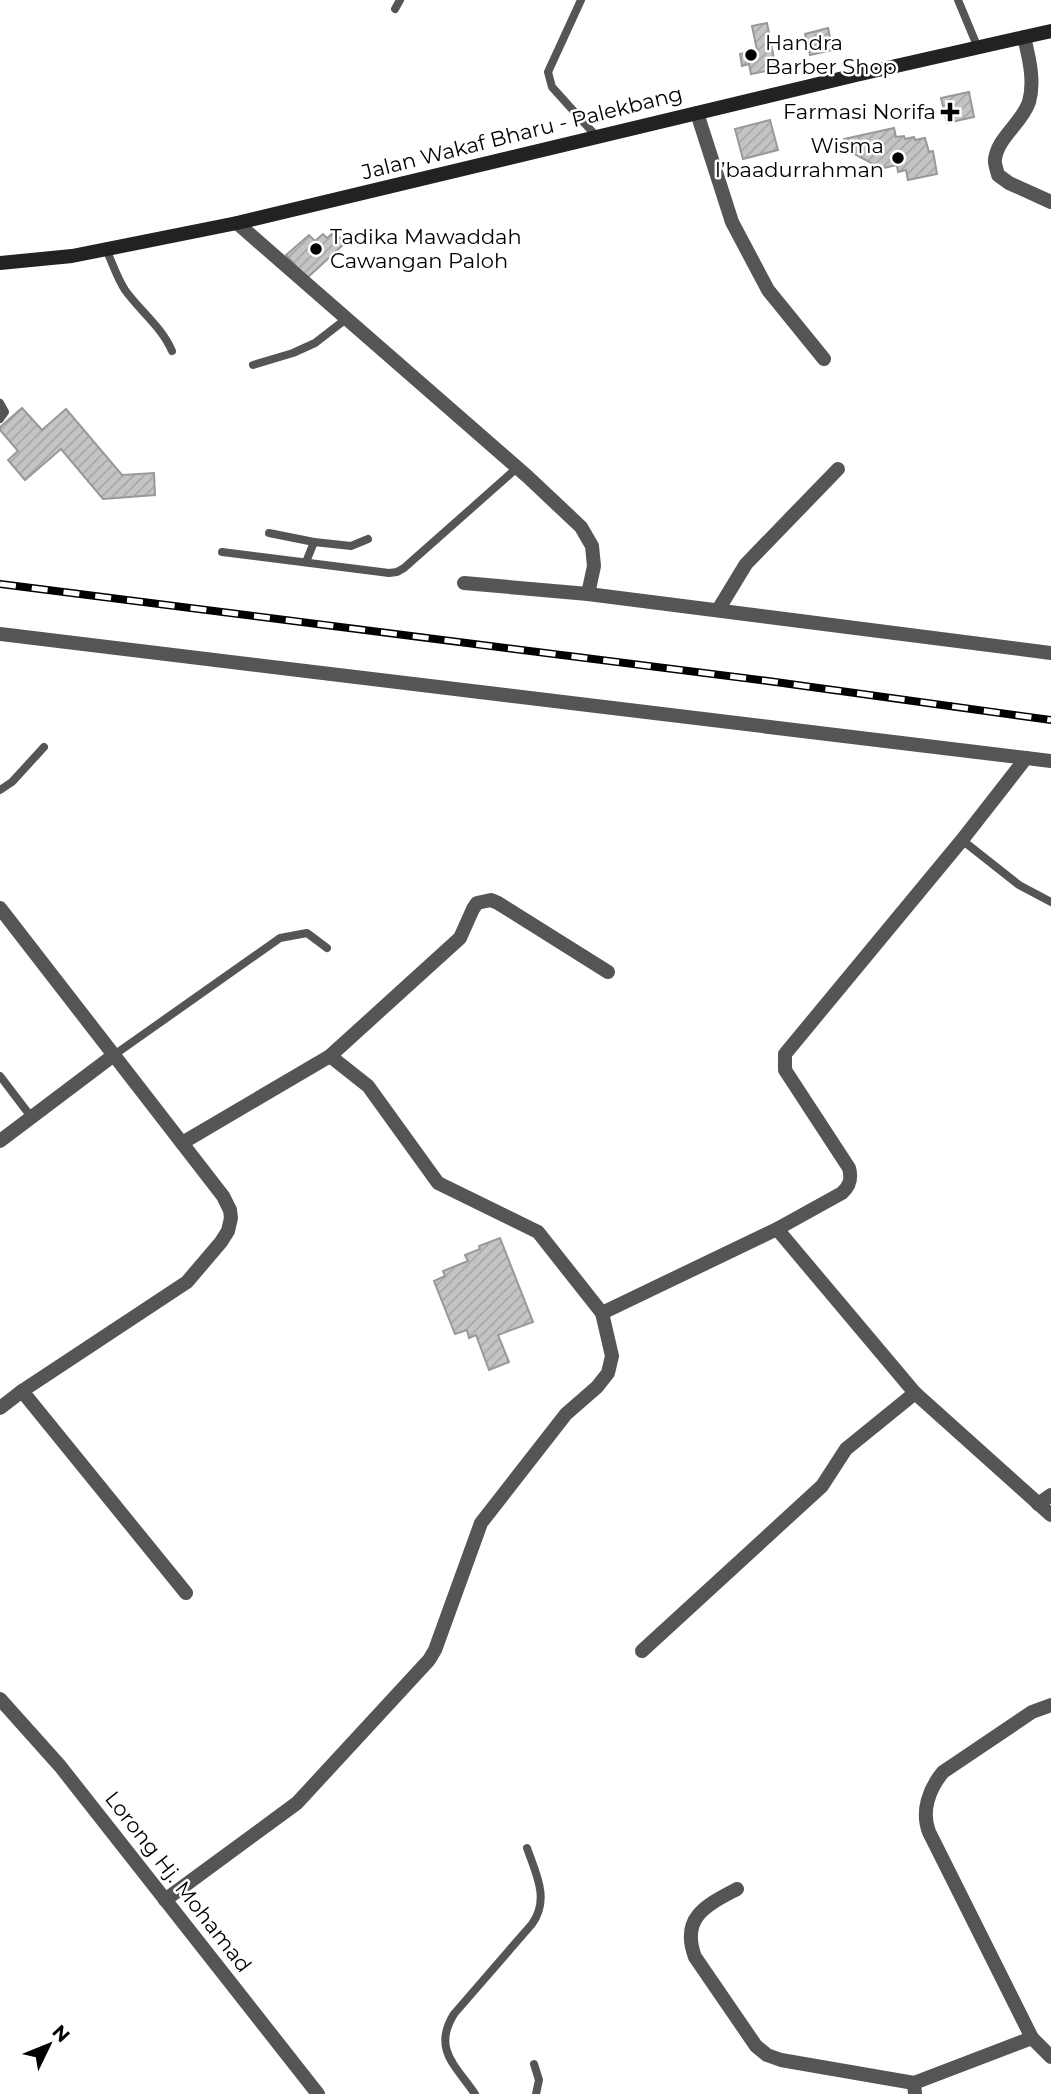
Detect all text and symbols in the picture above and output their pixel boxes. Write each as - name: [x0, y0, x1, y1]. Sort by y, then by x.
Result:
- place label: Handra Barber Shop: [765, 30, 897, 79]
- marker: Handra Barber Shop: [743, 47, 759, 63]
- street label: Jalan Wakaf Bharu - Palekbang: [358, 81, 685, 185]
- place label: Farmasi Norifa: [783, 99, 936, 124]
- marker: Farmasi Norifa: [942, 104, 958, 120]
- place label: Wisma I’baadurrahman: [715, 133, 884, 182]
- marker: Wisma I’baadurrahman: [890, 150, 906, 166]
- place label: Tadika Mawaddah Cawangan Paloh: [330, 224, 522, 273]
- marker: Tadika Mawaddah Cawangan Paloh: [308, 241, 324, 257]
- street label: Lorong Hj. Mohamad: [100, 1786, 257, 1977]
- north arrow: [14, 2010, 84, 2080]
- text: N: [47, 2020, 75, 2047]

